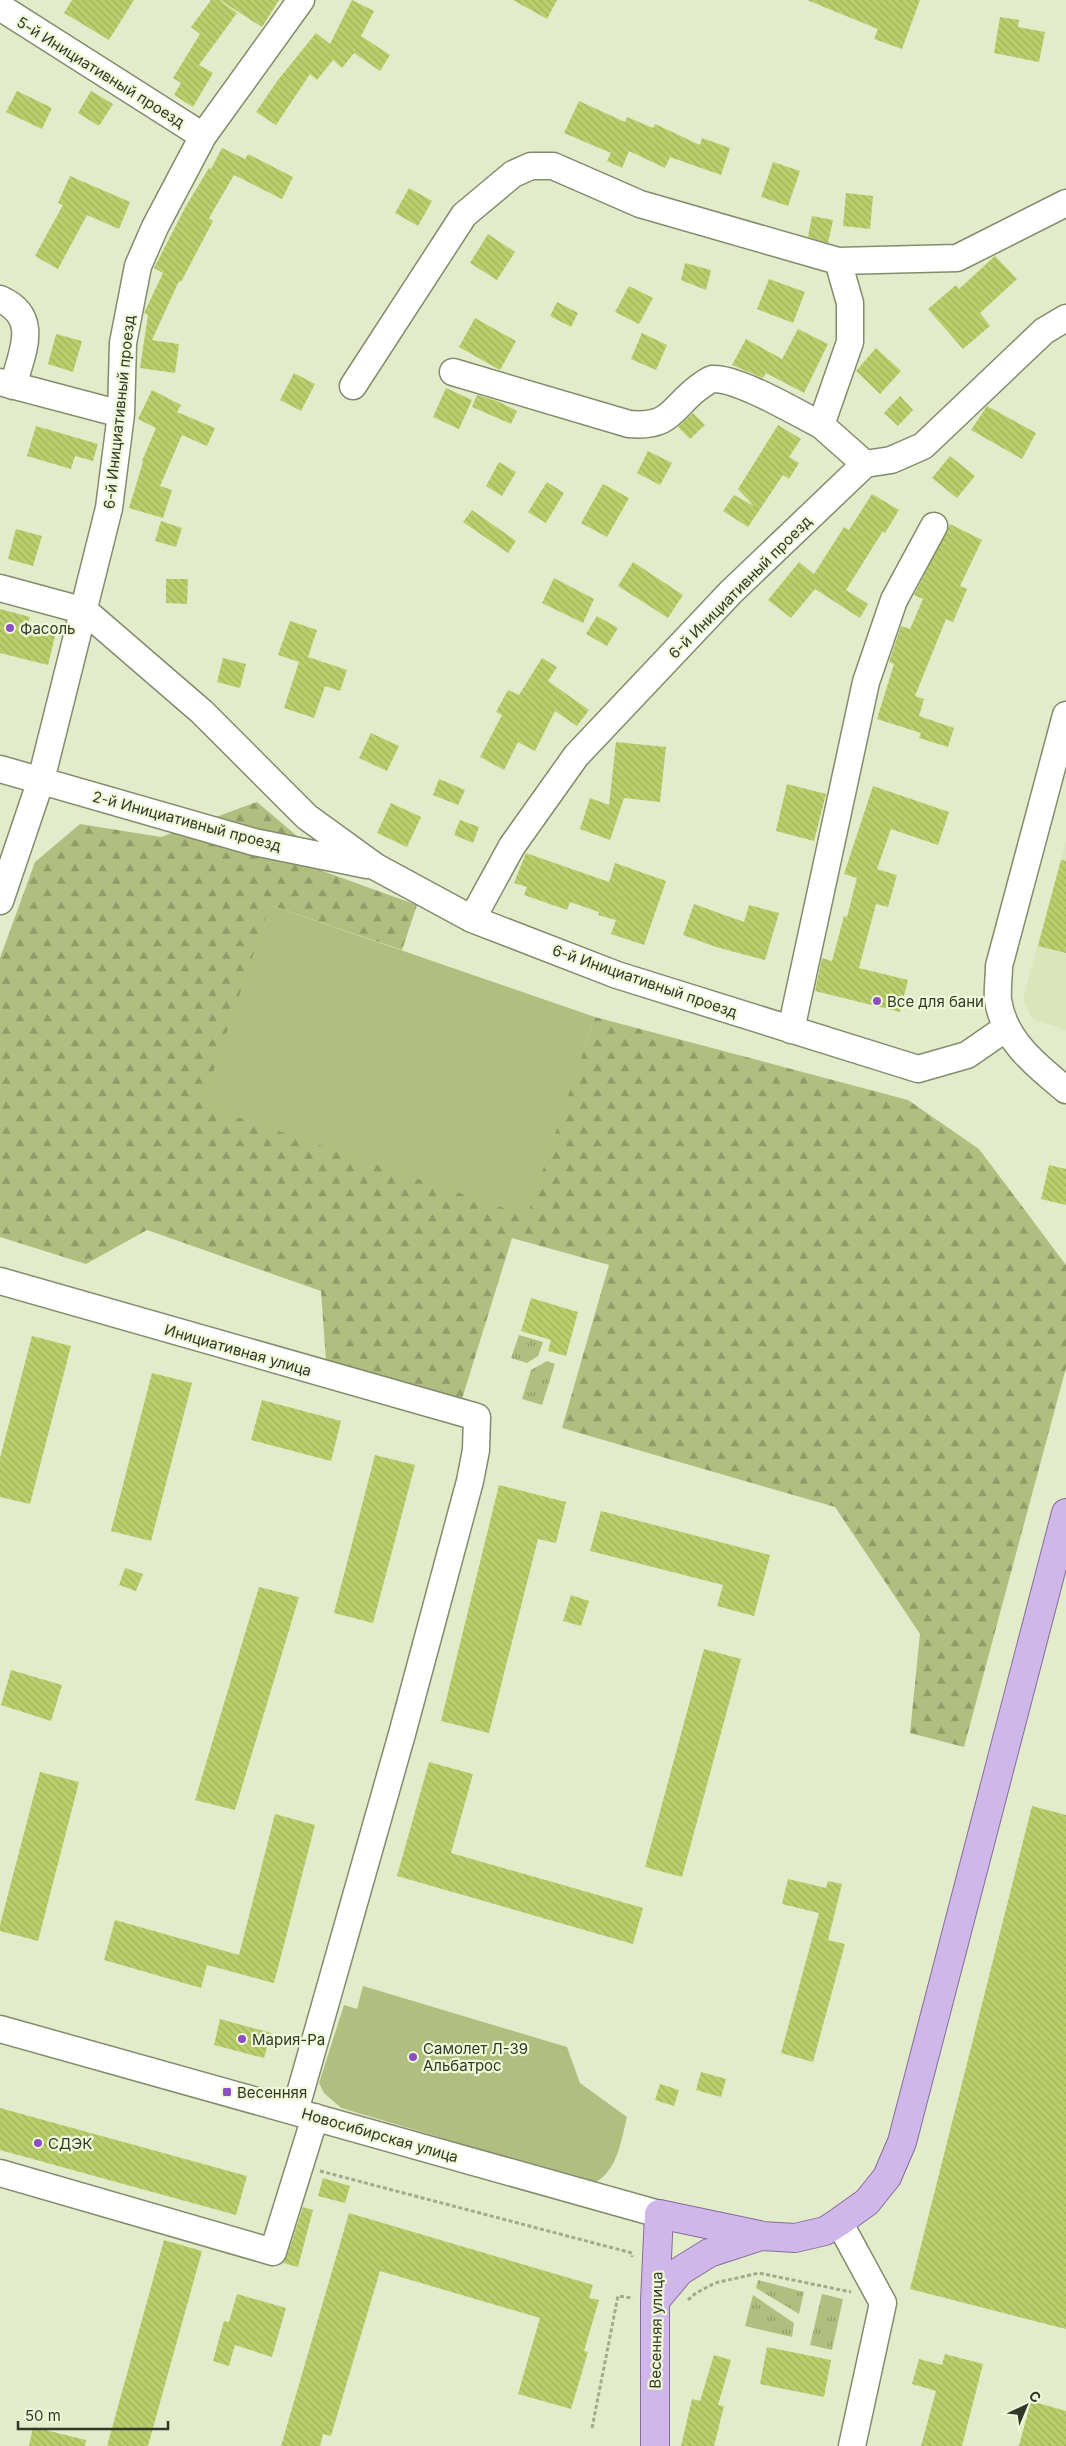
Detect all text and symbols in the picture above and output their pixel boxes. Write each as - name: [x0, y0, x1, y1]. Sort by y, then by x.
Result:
- street label: 5-й Инициативный проезд: [13, 12, 189, 132]
- street label: 6-й Инициативный проезд: [99, 314, 139, 510]
- street label: 6-й Инициативный проезд: [664, 511, 816, 663]
- place label: Фасоль: [20, 619, 75, 638]
- marker: Фасоль: [4, 622, 16, 634]
- street label: 2-й Инициативный проезд: [91, 787, 283, 855]
- street label: 6-й Инициативный проезд: [550, 940, 740, 1022]
- place label: Все для бани: [887, 992, 984, 1011]
- marker: Все для бани: [871, 995, 883, 1007]
- street label: Инициативная улица: [162, 1320, 314, 1380]
- place label: Мария-Ра: [252, 2030, 325, 2049]
- marker: Мария-Ра: [236, 2033, 248, 2045]
- place label: Самолет Л-39 Альбатрос: [423, 2039, 528, 2075]
- marker: Самолет Л-39 Альбатрос: [407, 2051, 419, 2063]
- place label: Весенняя: [237, 2083, 307, 2102]
- marker: Весенняя: [221, 2086, 233, 2098]
- street label: Новосибирская улица: [299, 2104, 461, 2166]
- place label: СДЭК: [48, 2134, 92, 2153]
- marker: СДЭК: [32, 2137, 44, 2149]
- street label: Весенняя улица: [645, 2271, 667, 2389]
- north arrow: [1001, 2381, 1051, 2431]
- text: С: [1026, 2387, 1045, 2406]
- scale bar: [18, 2398, 168, 2430]
- text: 50 m: [25, 2406, 61, 2425]

